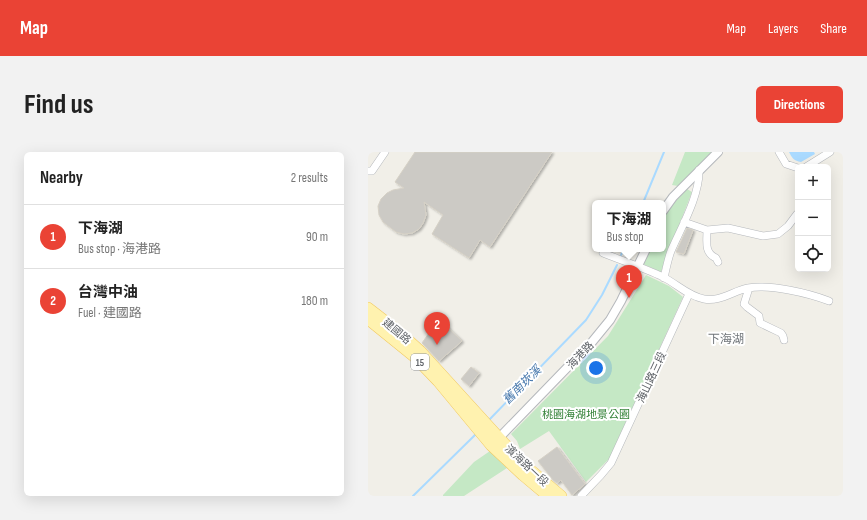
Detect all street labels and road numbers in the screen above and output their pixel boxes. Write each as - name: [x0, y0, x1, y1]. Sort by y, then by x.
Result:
- street label: 建國路: [380, 316, 413, 347]
- street label: 海港路: [564, 339, 596, 372]
- street label: 海山路三段: [634, 350, 669, 405]
- road number: 15: [411, 354, 429, 370]
- street label: 濱海路一段: [502, 442, 551, 489]

